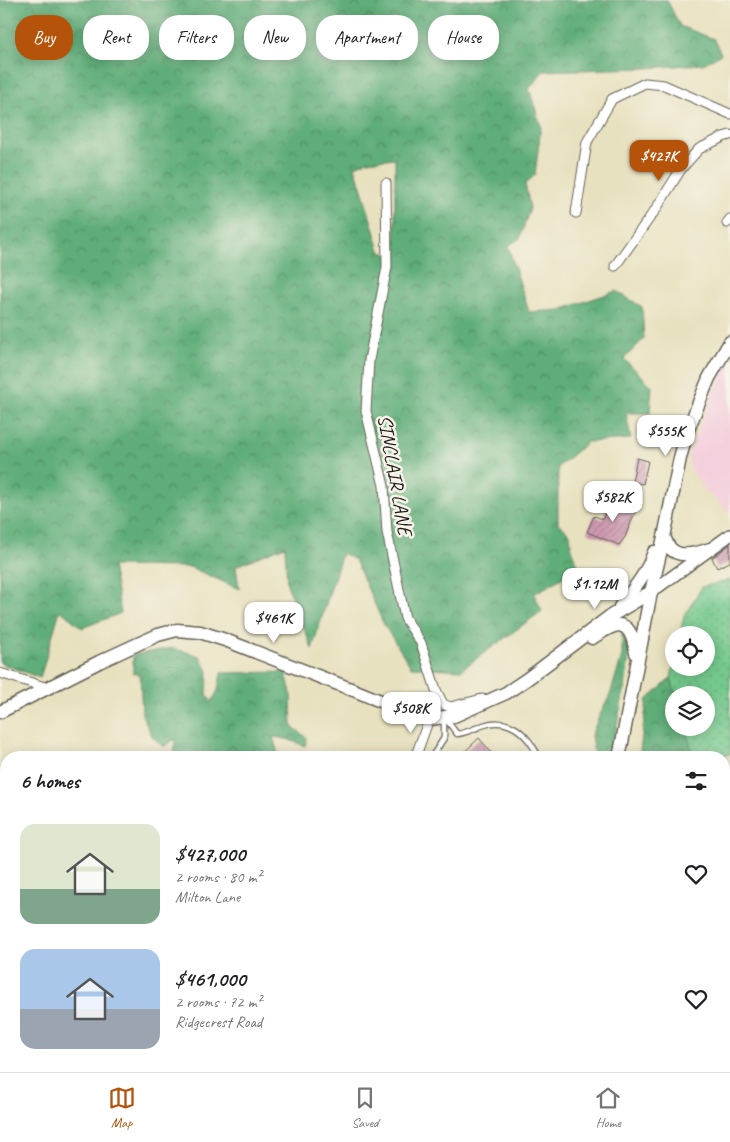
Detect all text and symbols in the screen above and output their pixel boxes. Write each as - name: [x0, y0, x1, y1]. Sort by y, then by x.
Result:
- chip: Buy: [15, 15, 73, 60]
- chip: Rent: [83, 15, 149, 60]
- chip: Filters: [159, 15, 234, 60]
- chip: New: [244, 15, 306, 60]
- chip: Apartment: [316, 15, 418, 60]
- chip: House: [428, 15, 499, 60]
- pin: $427K: [624, 140, 694, 182]
- text: $427K: [641, 146, 677, 166]
- street label: SINCLAIR LANE: [372, 413, 418, 540]
- pin: $555K: [631, 414, 701, 457]
- text: $555K: [648, 421, 684, 441]
- pin: $582K: [578, 480, 648, 523]
- text: $582K: [595, 487, 631, 507]
- pin: $1.12M: [554, 568, 636, 610]
- text: $1.12M: [573, 574, 617, 594]
- pin: $461K: [239, 602, 309, 644]
- text: $461K: [255, 608, 293, 628]
- map controls: [665, 626, 715, 736]
- button: locate: [665, 626, 715, 676]
- button: layers: [665, 686, 715, 736]
- pin: $508K: [376, 692, 446, 734]
- text: $508K: [393, 698, 429, 718]
- icon: filters: [682, 767, 710, 795]
- text: 6 homes: [20, 768, 80, 794]
- text: $427,000: [175, 841, 245, 867]
- icon: home: [60, 844, 120, 904]
- icon: heart: [682, 860, 710, 888]
- text: 2 rooms · 80 m²: [175, 867, 261, 887]
- text: Milton Lane: [175, 887, 240, 907]
- text: $461,000: [175, 966, 246, 992]
- icon: home: [60, 969, 120, 1029]
- icon: heart: [682, 985, 710, 1013]
- text: 2 rooms · 72 m²: [175, 992, 261, 1012]
- text: Ridgecrest Road: [175, 1012, 262, 1032]
- tab: Map: [108, 1084, 136, 1131]
- tab: Saved: [351, 1084, 379, 1131]
- tab: Home: [594, 1084, 622, 1131]

